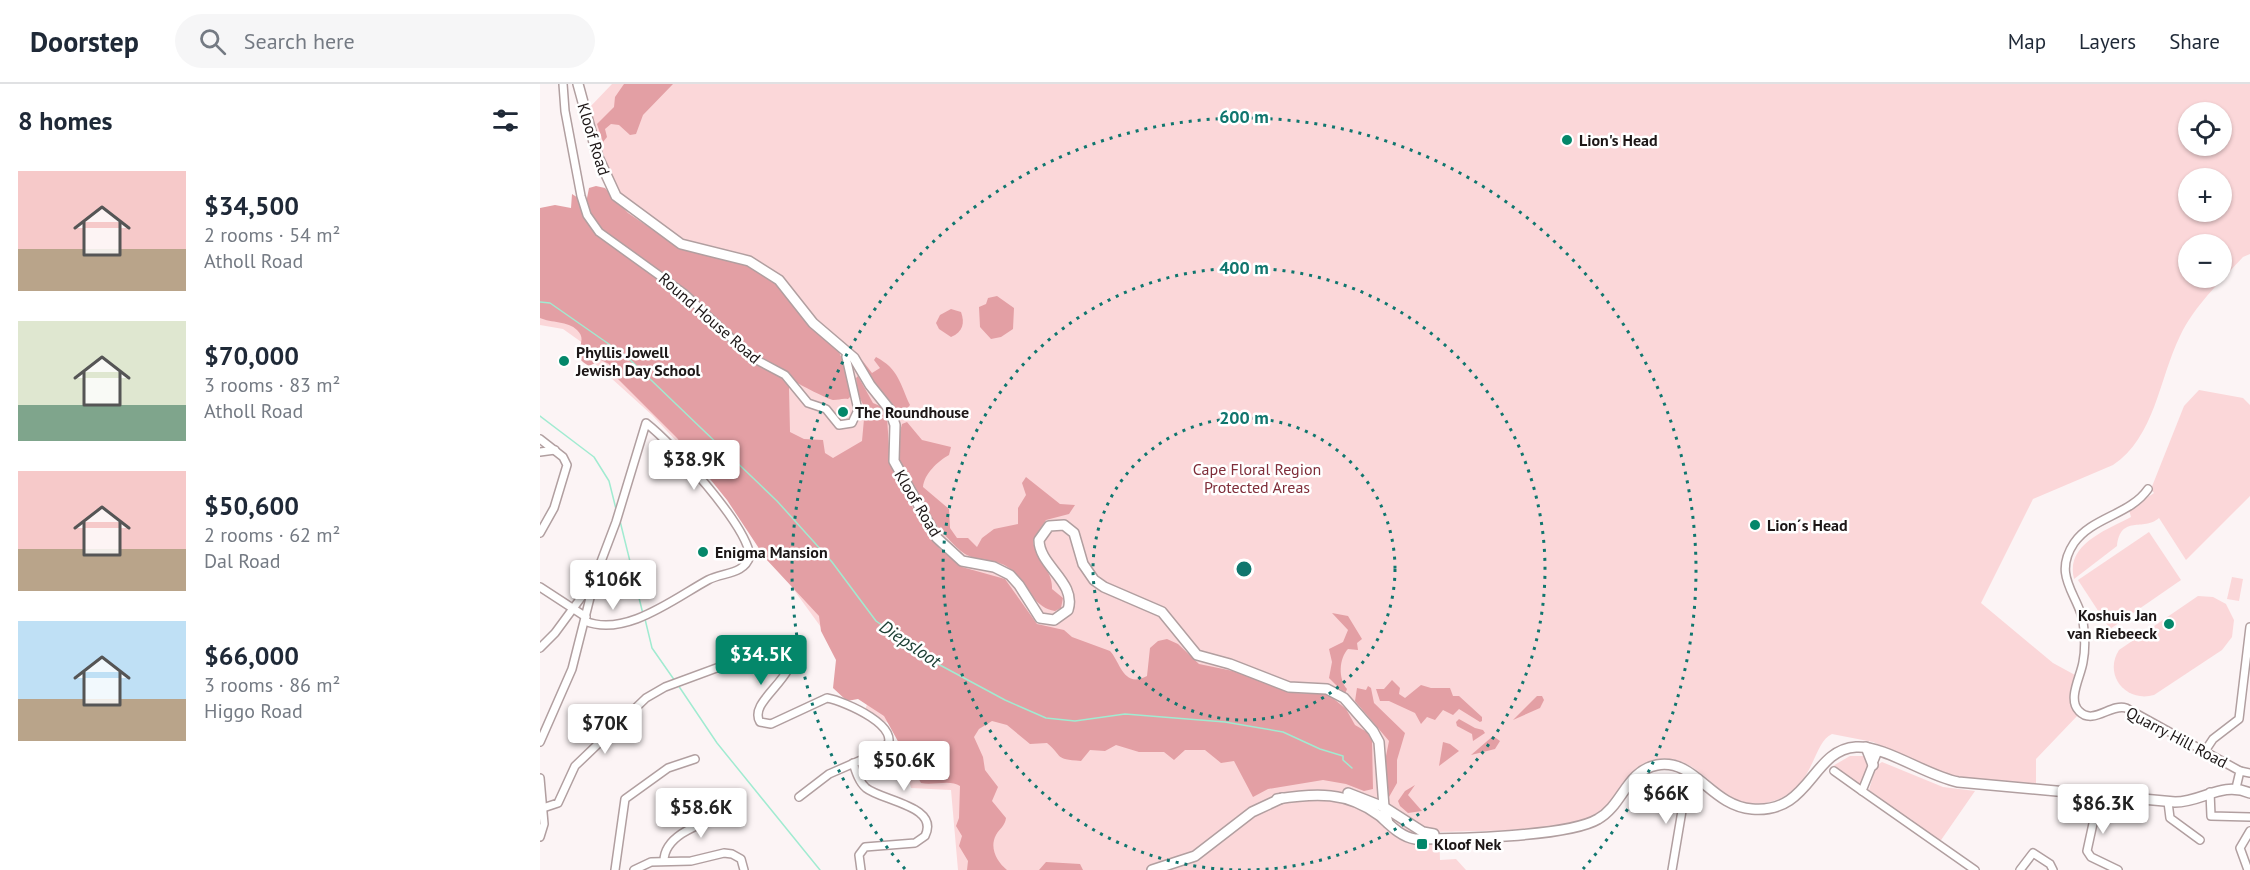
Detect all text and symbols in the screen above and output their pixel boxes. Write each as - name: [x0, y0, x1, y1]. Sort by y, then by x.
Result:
- search box: [175, 14, 595, 68]
- text: Doorstep: [30, 23, 139, 60]
- icon: search: [196, 25, 229, 58]
- text: Search here: [244, 27, 355, 55]
- text: Map: [2008, 28, 2046, 55]
- text: Layers: [2079, 28, 2136, 55]
- text: Share: [2169, 28, 2220, 55]
- street label: Kloof Road: [574, 100, 614, 178]
- map controls: [2178, 102, 2232, 288]
- button: locate: [2178, 102, 2232, 156]
- text: 8 homes: [18, 104, 113, 137]
- icon: filters: [489, 104, 522, 137]
- text: 600 m: [1219, 105, 1269, 128]
- place label: Lion's Head: [1579, 130, 1658, 150]
- marker: Lion's Head: [1560, 133, 1574, 147]
- button: +: [2178, 168, 2232, 222]
- text: $34,500: [204, 189, 299, 222]
- icon: home: [66, 195, 138, 267]
- text: 2 rooms · 54 m²: [204, 222, 340, 248]
- button: −: [2178, 234, 2232, 288]
- text: Atholl Road: [204, 248, 303, 274]
- text: 400 m: [1219, 256, 1269, 279]
- street label: Round House Road: [655, 268, 765, 368]
- text: $70,000: [204, 339, 299, 372]
- place label: Phyllis Jowell Jewish Day School: [575, 342, 700, 380]
- icon: home: [66, 345, 138, 417]
- marker: Phyllis Jowell Jewish Day School: [557, 354, 571, 368]
- text: 3 rooms · 83 m²: [204, 372, 340, 398]
- text: Atholl Road: [204, 398, 303, 424]
- place label: The Roundhouse: [855, 402, 969, 422]
- marker: The Roundhouse: [836, 405, 850, 419]
- text: 200 m: [1219, 406, 1269, 429]
- pin: $38.9K: [645, 440, 743, 491]
- text: $38.9K: [663, 446, 725, 472]
- park label: Cape Floral Region Protected Areas: [1193, 459, 1321, 497]
- street label: Kloof Road: [890, 466, 946, 540]
- text: $50,600: [204, 489, 299, 522]
- icon: home: [66, 495, 138, 567]
- place label: Lion´s Head: [1767, 515, 1848, 535]
- marker: Lion´s Head: [1748, 518, 1762, 532]
- text: 2 rooms · 62 m²: [204, 522, 340, 548]
- place label: Enigma Mansion: [715, 542, 828, 562]
- marker: Enigma Mansion: [696, 545, 710, 559]
- text: Dal Road: [204, 548, 281, 574]
- centre of rings: [1234, 559, 1254, 579]
- pin: $106K: [571, 560, 655, 611]
- text: $106K: [584, 566, 642, 592]
- place label: Koshuis Jan van Riebeeck: [2066, 605, 2157, 643]
- water label: Diepsloot: [875, 615, 946, 673]
- marker: Koshuis Jan van Riebeeck: [2162, 617, 2176, 631]
- pin: $34.5K: [712, 635, 810, 686]
- text: $66,000: [204, 639, 299, 672]
- text: $34.5K: [730, 641, 792, 667]
- icon: home: [66, 645, 138, 717]
- text: 3 rooms · 86 m²: [204, 672, 340, 698]
- text: Higgo Road: [204, 698, 303, 724]
- street label: Quarry Hill Road: [2123, 702, 2231, 772]
- pin: $70K: [569, 704, 641, 755]
- text: $70K: [582, 710, 628, 736]
- pin: $50.6K: [855, 741, 953, 792]
- text: $50.6K: [873, 747, 935, 773]
- pin: $66K: [1630, 774, 1702, 825]
- text: $66K: [1643, 780, 1689, 806]
- pin: $86.3K: [2054, 784, 2152, 835]
- pin: $58.6K: [652, 788, 750, 839]
- text: $86.3K: [2072, 790, 2134, 816]
- text: $58.6K: [670, 794, 732, 820]
- place label: Kloof Nek: [1434, 834, 1501, 854]
- marker: Kloof Nek: [1415, 837, 1429, 851]

